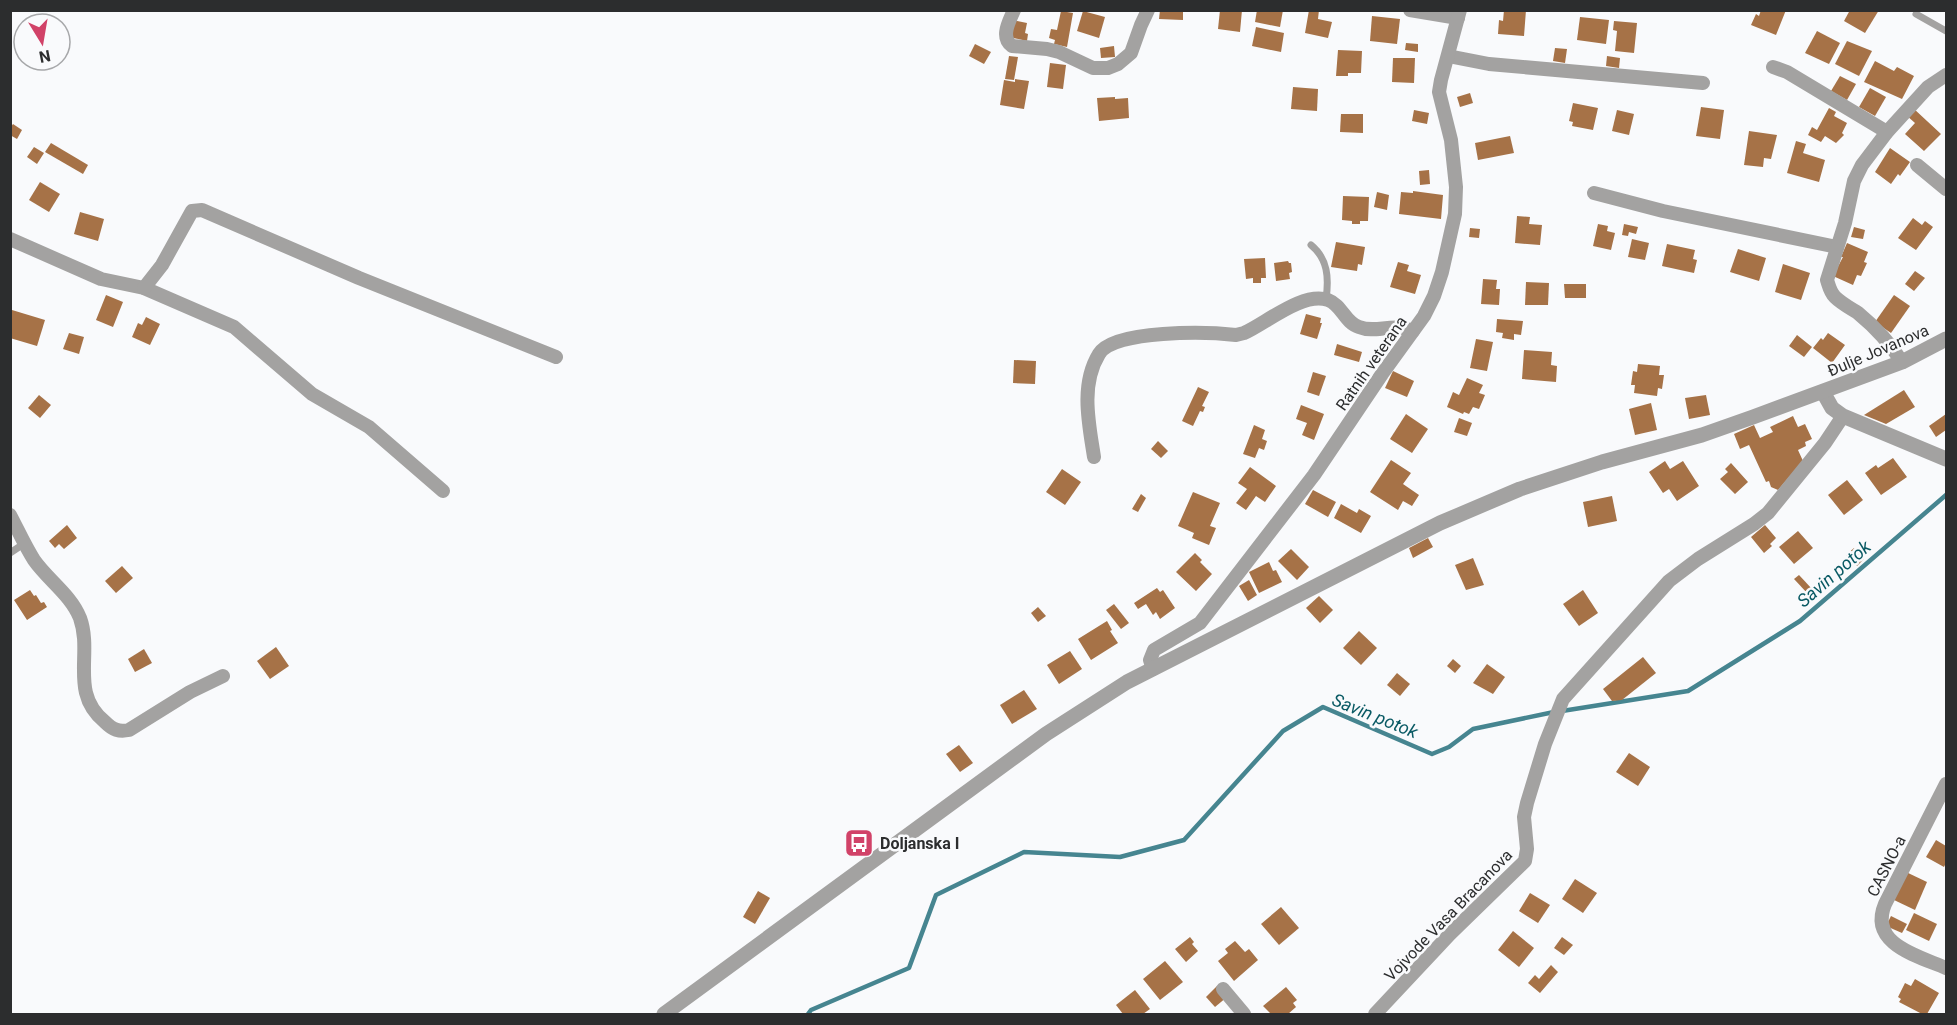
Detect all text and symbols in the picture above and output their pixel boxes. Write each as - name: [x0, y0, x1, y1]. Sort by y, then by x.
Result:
- north arrow: [12, 12, 72, 72]
- text: N: [37, 46, 52, 67]
- street label: Ratnih veterana: [1332, 313, 1411, 414]
- street label: Đulje Jovanova: [1825, 321, 1932, 380]
- water label: Savin potok: [1793, 535, 1876, 611]
- water label: Savin potok: [1329, 689, 1422, 743]
- bus stop icon: Doljanska I: [843, 827, 875, 859]
- street label: CASNO-a: [1863, 833, 1910, 900]
- place label: Doljanska I: [880, 834, 959, 853]
- street label: Vojvode Vasa Bracanova: [1381, 846, 1516, 985]

